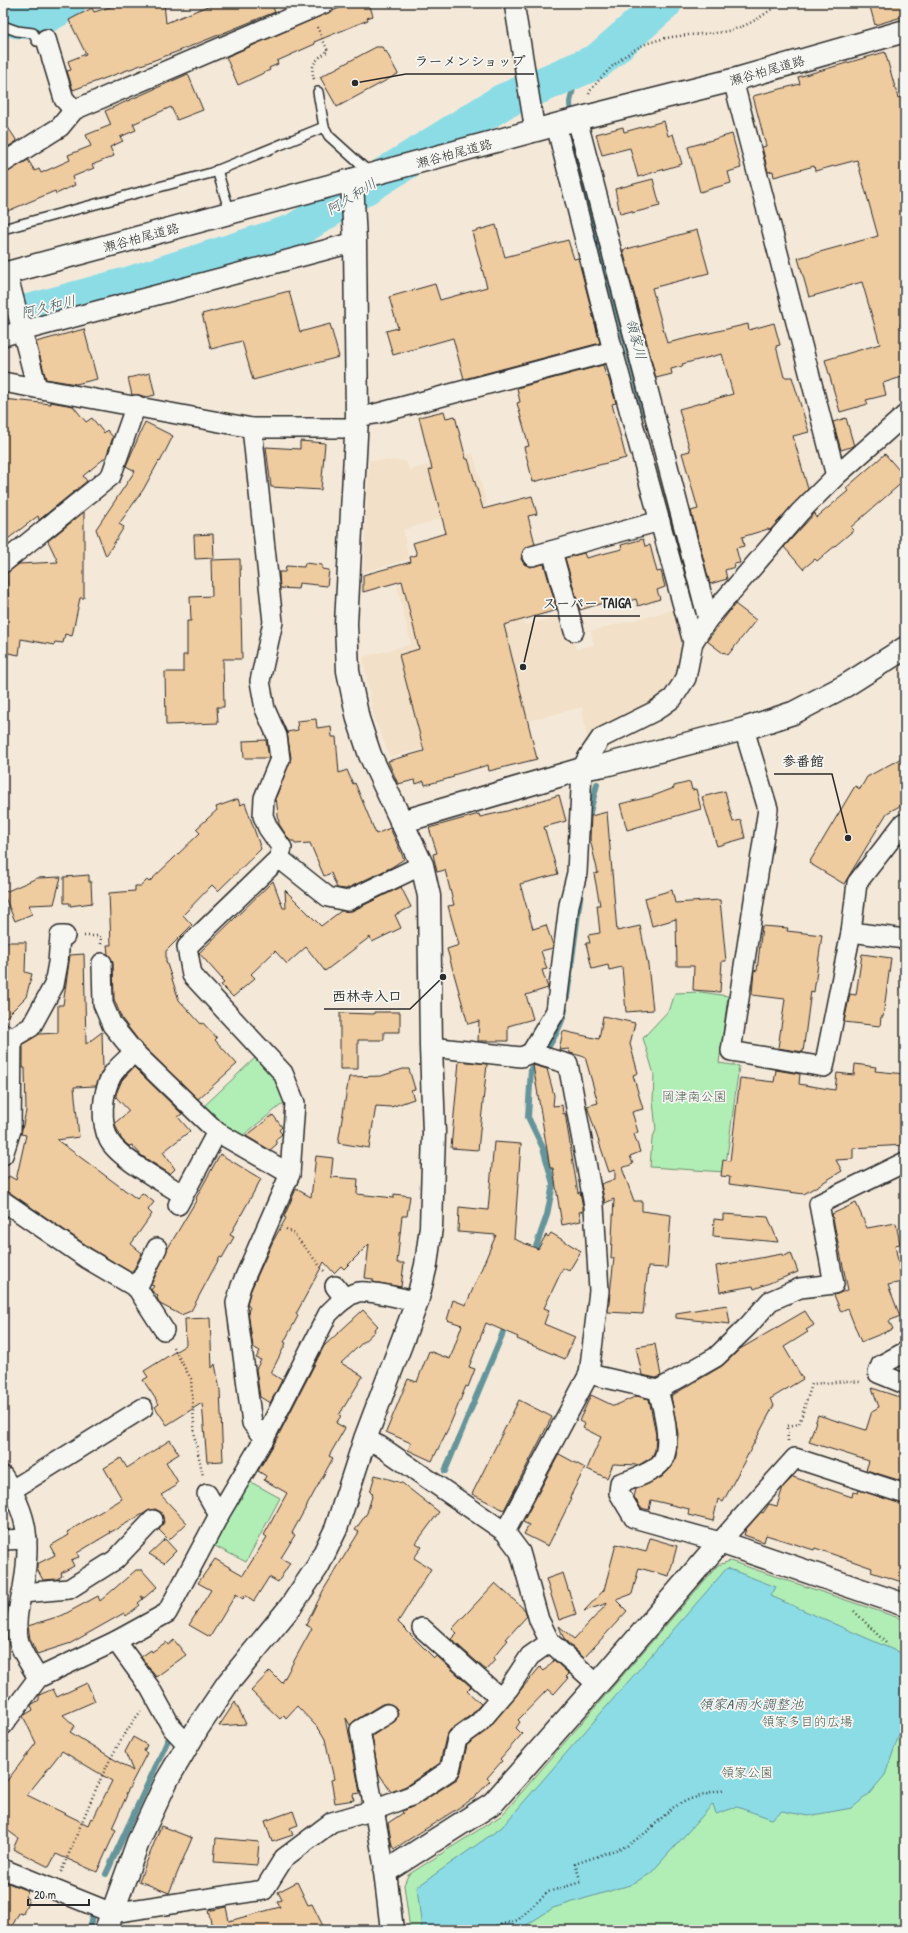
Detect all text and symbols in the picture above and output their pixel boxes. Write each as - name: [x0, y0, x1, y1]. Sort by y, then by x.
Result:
- callout: ラーメンショップ: [406, 48, 534, 74]
- text: ラーメンショップ: [415, 51, 525, 70]
- street label: 瀬谷柏尾道路: [727, 51, 807, 89]
- street label: 瀬谷柏尾道路: [414, 134, 494, 172]
- water label: 阿久和川: [322, 173, 380, 219]
- street label: 瀬谷柏尾道路: [101, 218, 181, 256]
- water label: 阿久和川: [19, 290, 77, 322]
- water label: 領家川: [622, 316, 652, 362]
- callout: スーパー TAIGA: [535, 590, 640, 616]
- text: スーパー TAIGA: [543, 593, 632, 612]
- callout: 参番館: [774, 748, 832, 774]
- text: 参番館: [782, 751, 824, 770]
- callout: 西林寺入口: [324, 983, 410, 1009]
- text: 西林寺入口: [332, 986, 402, 1005]
- park label: 岡津南公園: [661, 1087, 727, 1105]
- water label: 領家A雨水調整池: [699, 1694, 804, 1713]
- park label: 領家多目的広場: [761, 1712, 853, 1730]
- park label: 領家公園: [721, 1763, 773, 1781]
- scale bar: [28, 1881, 89, 1907]
- text: 20 m: [34, 1886, 56, 1903]

